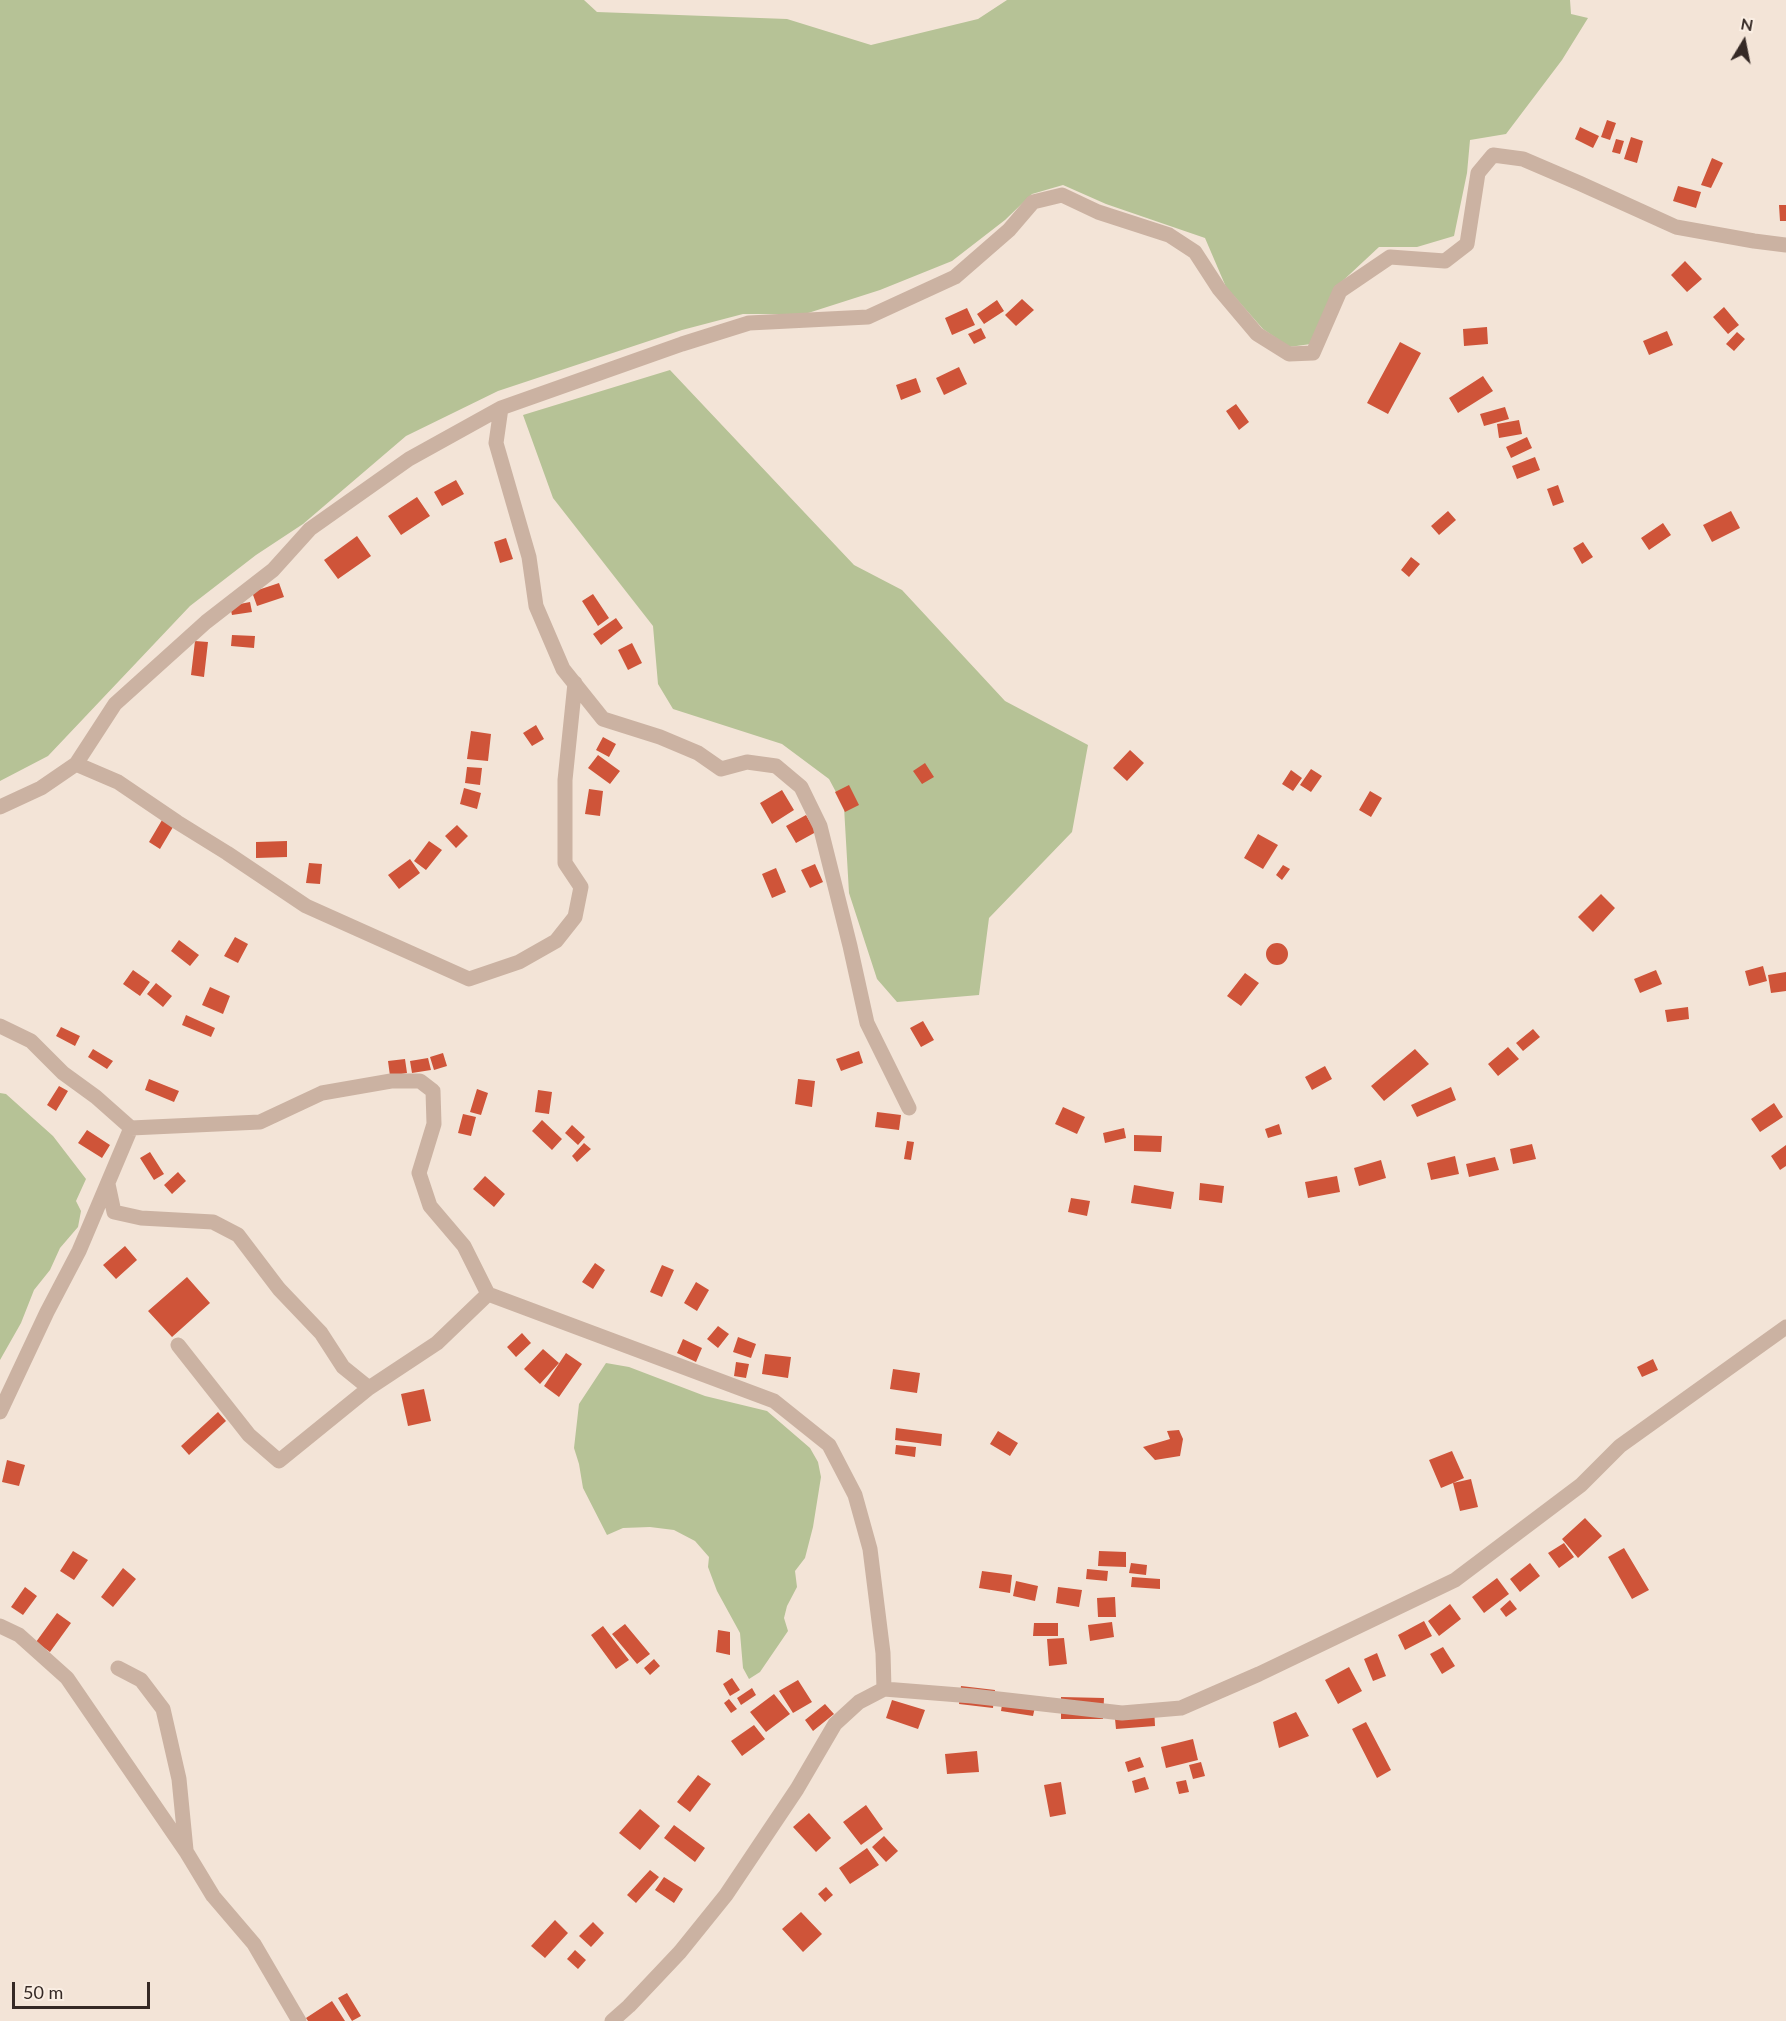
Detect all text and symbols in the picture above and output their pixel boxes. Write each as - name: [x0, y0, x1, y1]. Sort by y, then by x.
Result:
- north arrow: [1714, 12, 1774, 72]
- text: N: [1739, 13, 1755, 34]
- scale bar: [15, 1970, 153, 2008]
- text: 50 m: [23, 1981, 63, 2003]

